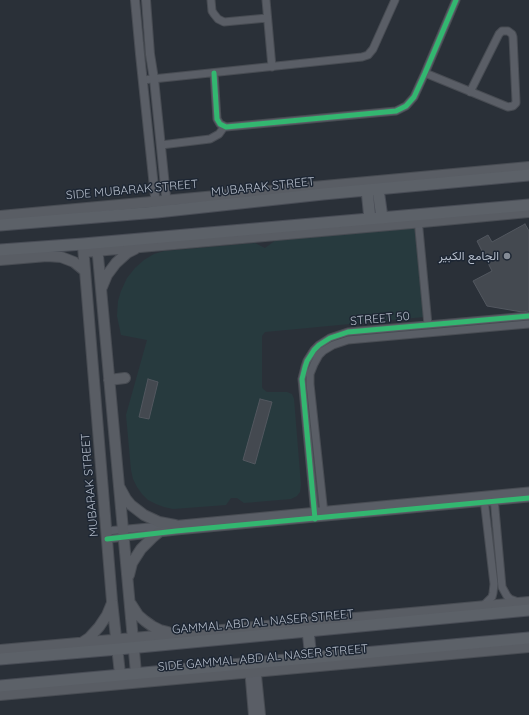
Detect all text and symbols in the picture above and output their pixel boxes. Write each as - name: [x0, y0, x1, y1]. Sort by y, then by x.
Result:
- street label: MUBARAK STREET: [210, 174, 316, 200]
- street label: SIDE MUBARAK STREET: [65, 177, 199, 203]
- place label: الجامع الكبير: [439, 249, 499, 263]
- marker: الجامع الكبير: [502, 251, 512, 261]
- street label: STREET 50: [350, 309, 410, 329]
- street label: MUBARAK STREET: [78, 432, 102, 538]
- street label: GAMMAL ABD AL NASER STREET: [171, 607, 355, 637]
- street label: SIDE GAMMAL ABD AL NASER STREET: [157, 642, 369, 674]

